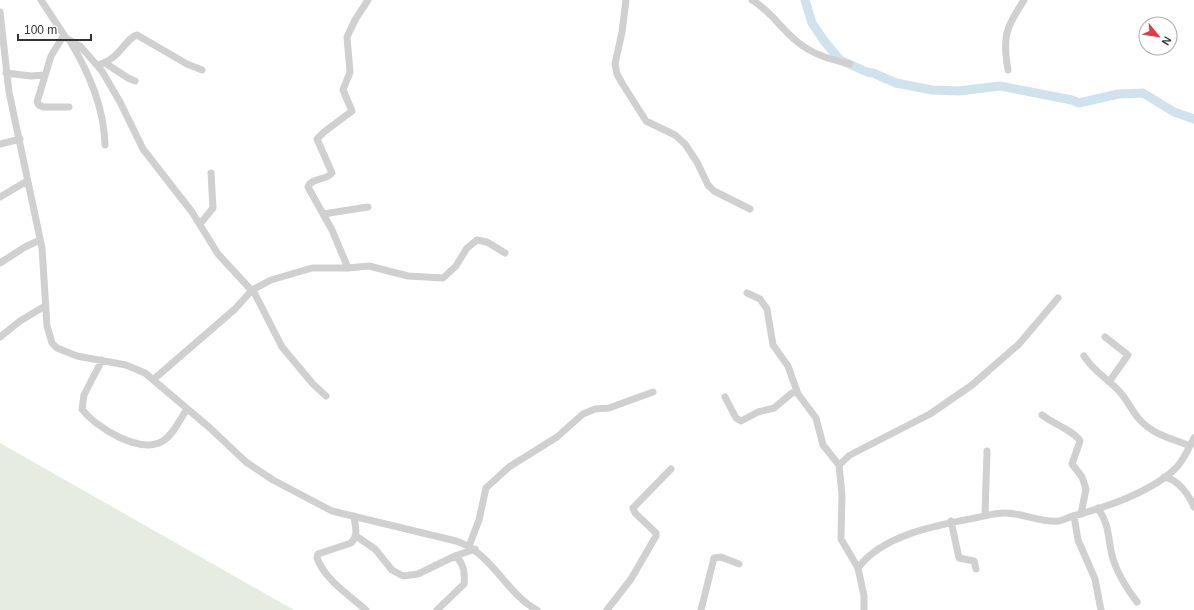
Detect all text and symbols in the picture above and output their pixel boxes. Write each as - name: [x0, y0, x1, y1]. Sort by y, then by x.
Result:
- scale bar: [18, 16, 91, 42]
- north arrow: [1138, 16, 1178, 56]
- text: 100 m: [24, 23, 57, 37]
- text: N: [1159, 35, 1174, 47]

